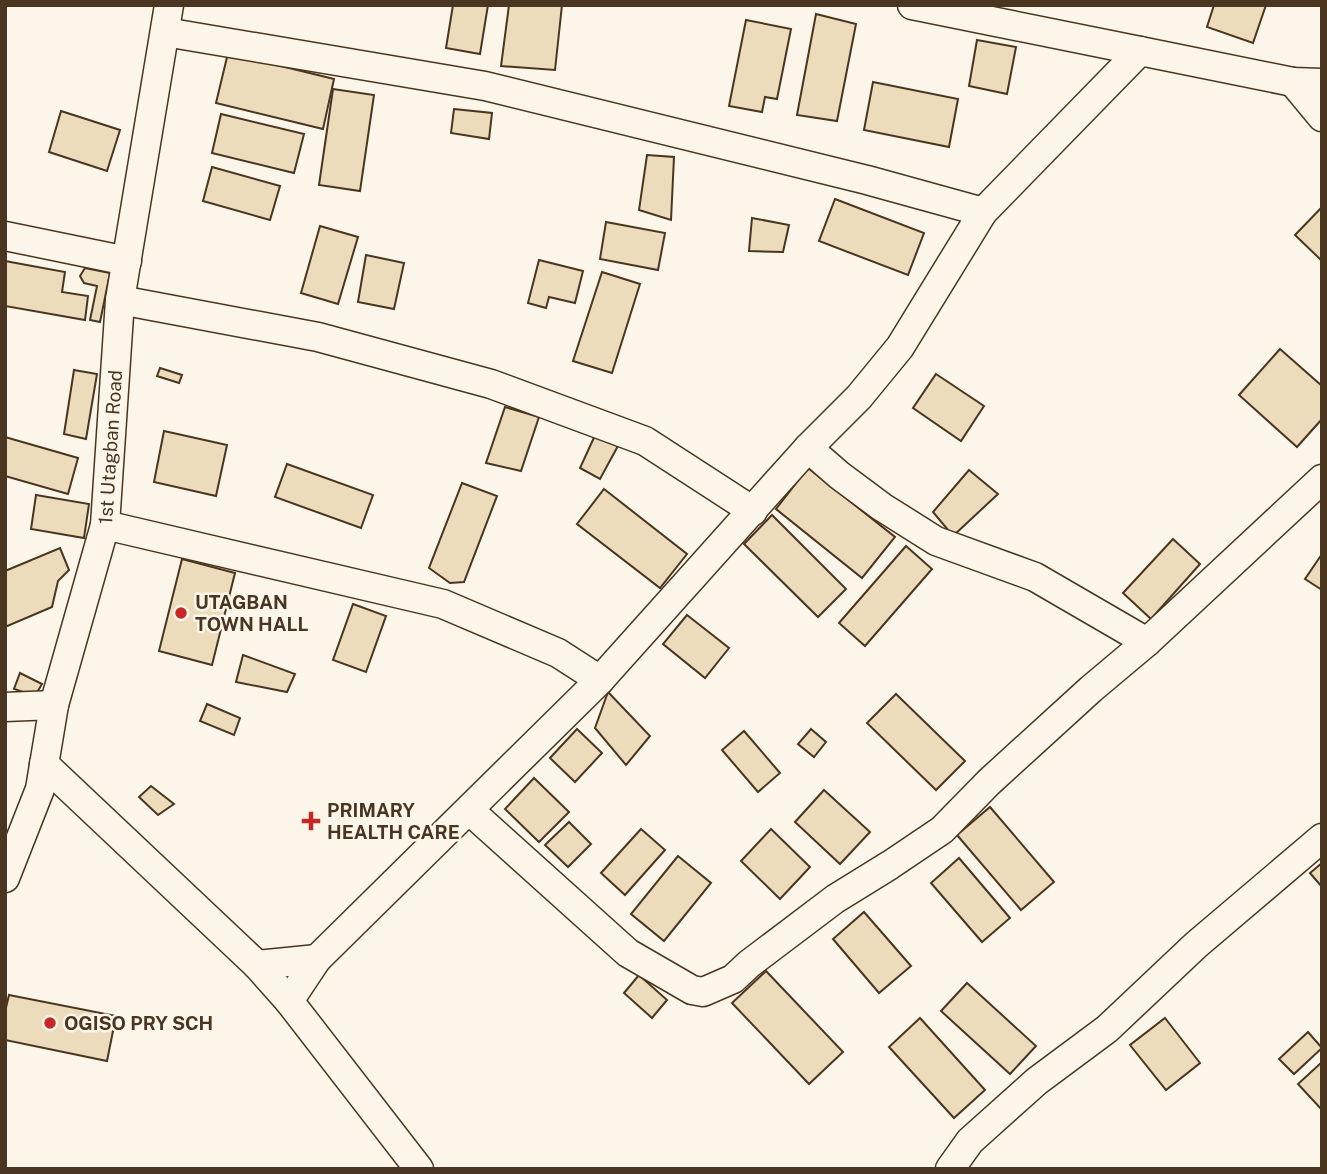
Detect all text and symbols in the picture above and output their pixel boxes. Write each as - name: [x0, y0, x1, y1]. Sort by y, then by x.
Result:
- street label: 1st Utagban Road: [94, 369, 126, 525]
- place label: UTAGBAN TOWN HALL: [195, 591, 308, 635]
- marker: UTAGBAN TOWN HALL: [173, 605, 189, 621]
- place label: PRIMARY HEALTH CARE: [327, 799, 460, 843]
- marker: PRIMARY HEALTH CARE: [301, 811, 321, 831]
- place label: OGISO PRY SCH: [64, 1012, 213, 1034]
- marker: OGISO PRY SCH: [42, 1015, 58, 1031]

